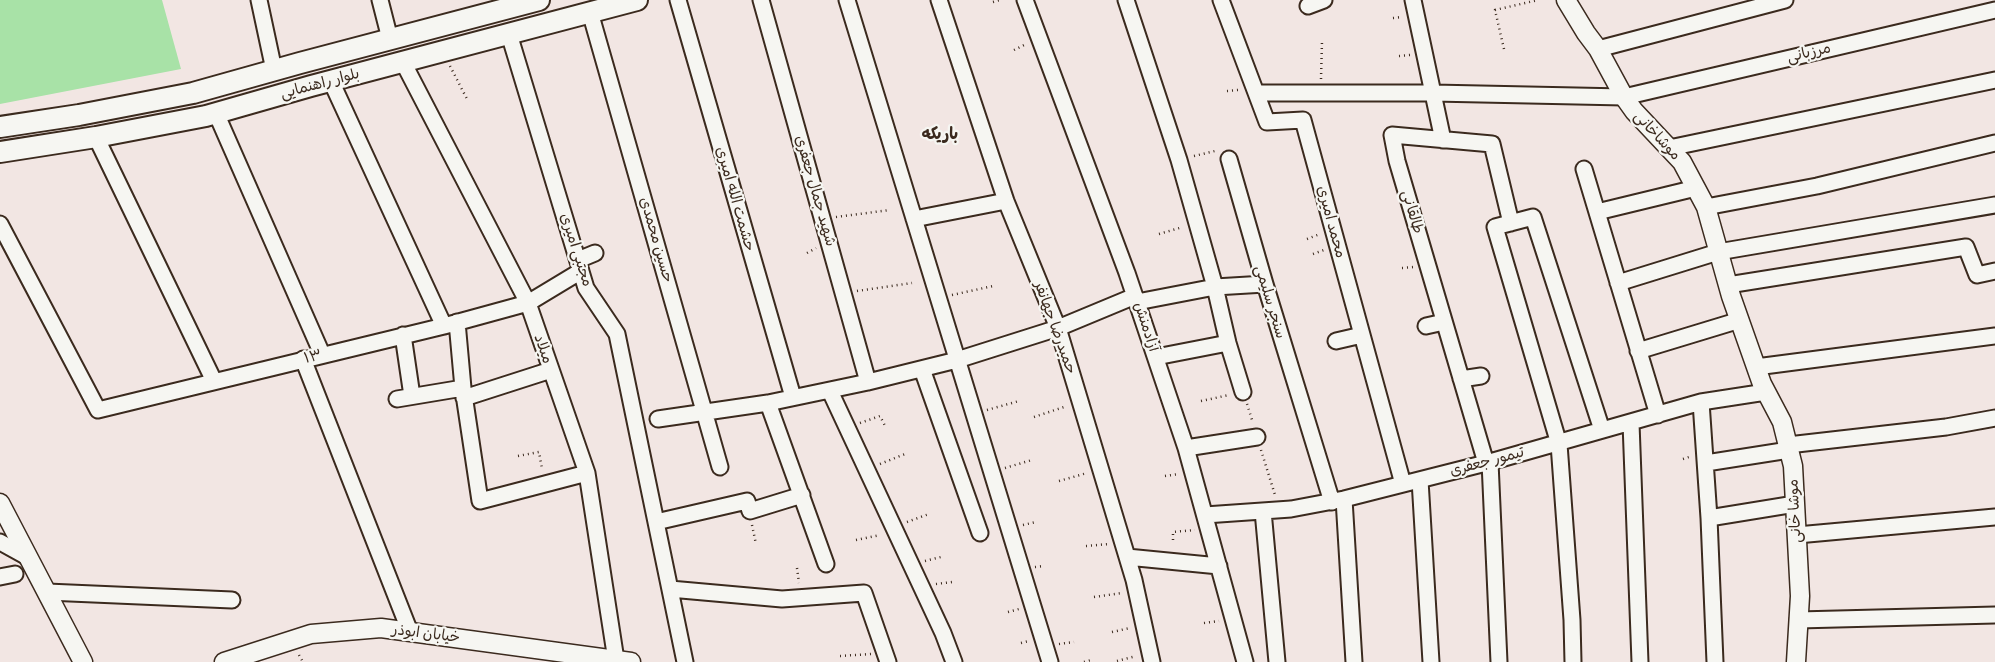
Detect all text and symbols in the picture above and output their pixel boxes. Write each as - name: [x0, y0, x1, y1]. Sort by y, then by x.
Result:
- street label: مرزبانی: [1785, 39, 1833, 67]
- street label: بلوار راهنمایی: [278, 65, 362, 103]
- street label: موشاخانی: [1630, 108, 1684, 164]
- district label: باریکه: [922, 125, 958, 145]
- street label: شهید جمال جعفری: [791, 134, 839, 248]
- street label: حشمت الله امیری: [711, 145, 759, 253]
- street label: محمد امیری: [1313, 184, 1349, 260]
- street label: طالقانی: [1397, 188, 1427, 236]
- street label: حسین محمدی: [635, 195, 677, 285]
- street label: مجتبی امیری: [556, 211, 596, 289]
- street label: سنجر سلیمی: [1250, 263, 1290, 341]
- street label: حمیدرضا جهانفر: [1030, 279, 1080, 377]
- street label: آزادمنش: [1130, 300, 1162, 354]
- street label: میلاد: [530, 332, 556, 366]
- street label: ۱۳: [302, 346, 324, 368]
- street label: تیمور جعفری: [1448, 443, 1526, 481]
- street label: موشا خانی: [1784, 479, 1806, 543]
- street label: خیابان ابوذر: [391, 621, 461, 647]

